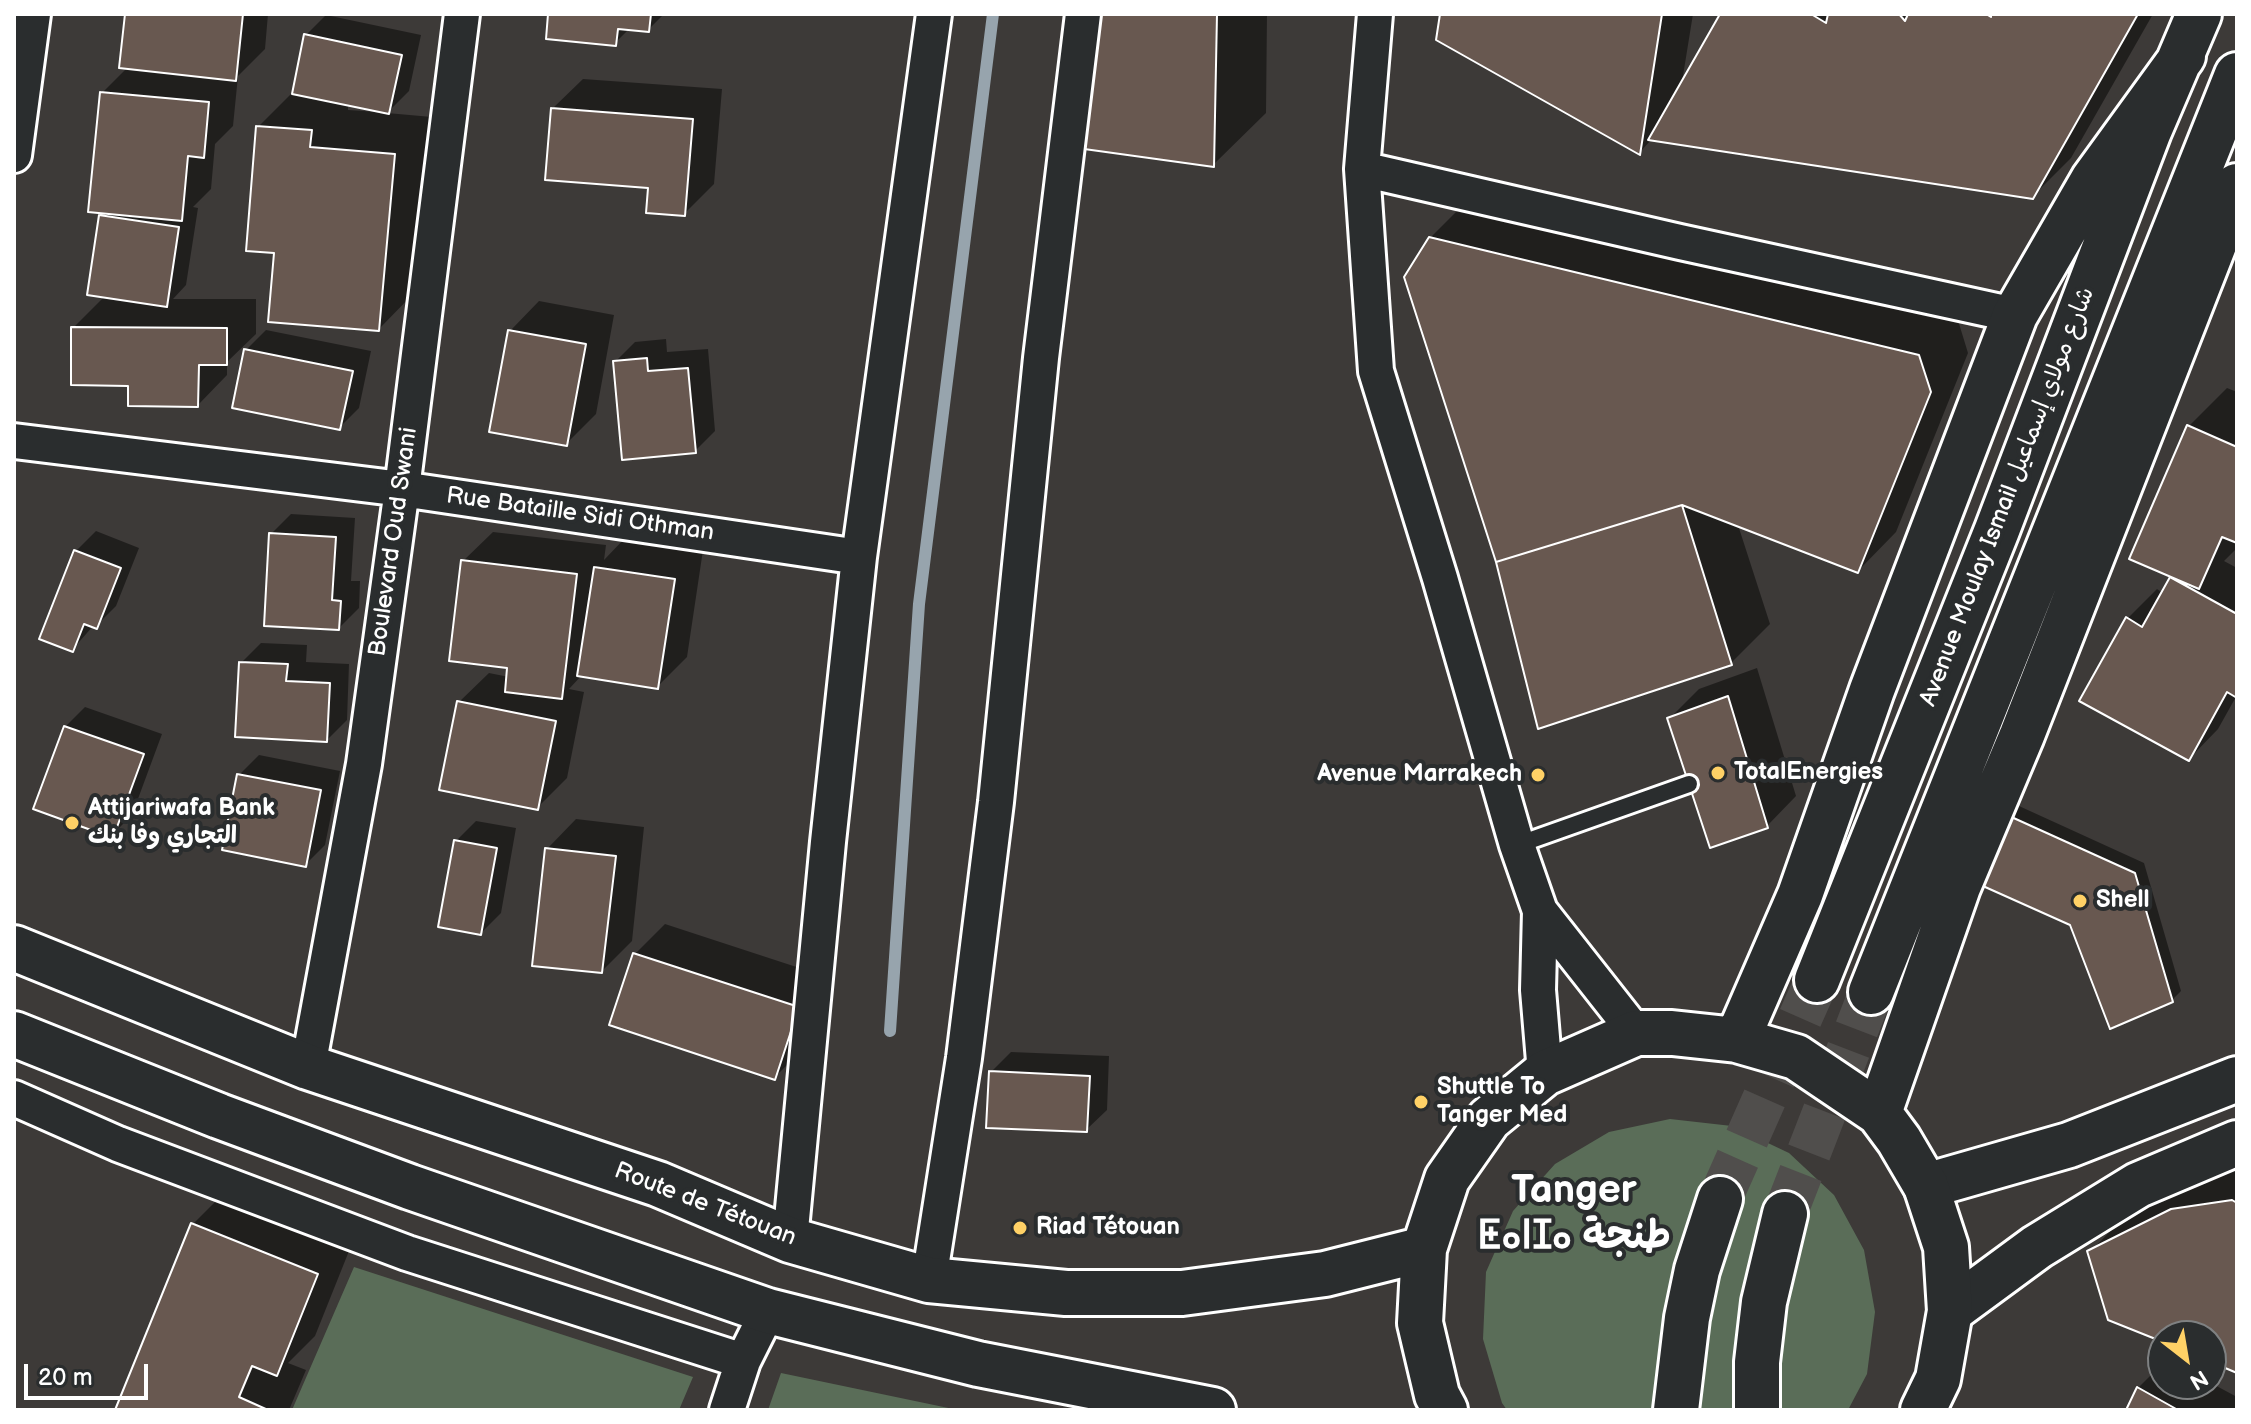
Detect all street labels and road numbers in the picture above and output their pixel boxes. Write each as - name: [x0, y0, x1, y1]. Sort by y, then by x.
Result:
- street label: Avenue Moulay Ismail شارع مولاي إسماعيل: [1915, 283, 2101, 711]
- street label: Boulevard Oud Swani: [364, 426, 424, 658]
- street label: Rue Bataille Sidi Othman: [444, 482, 716, 548]
- street label: Route de Tétouan: [610, 1157, 800, 1253]

